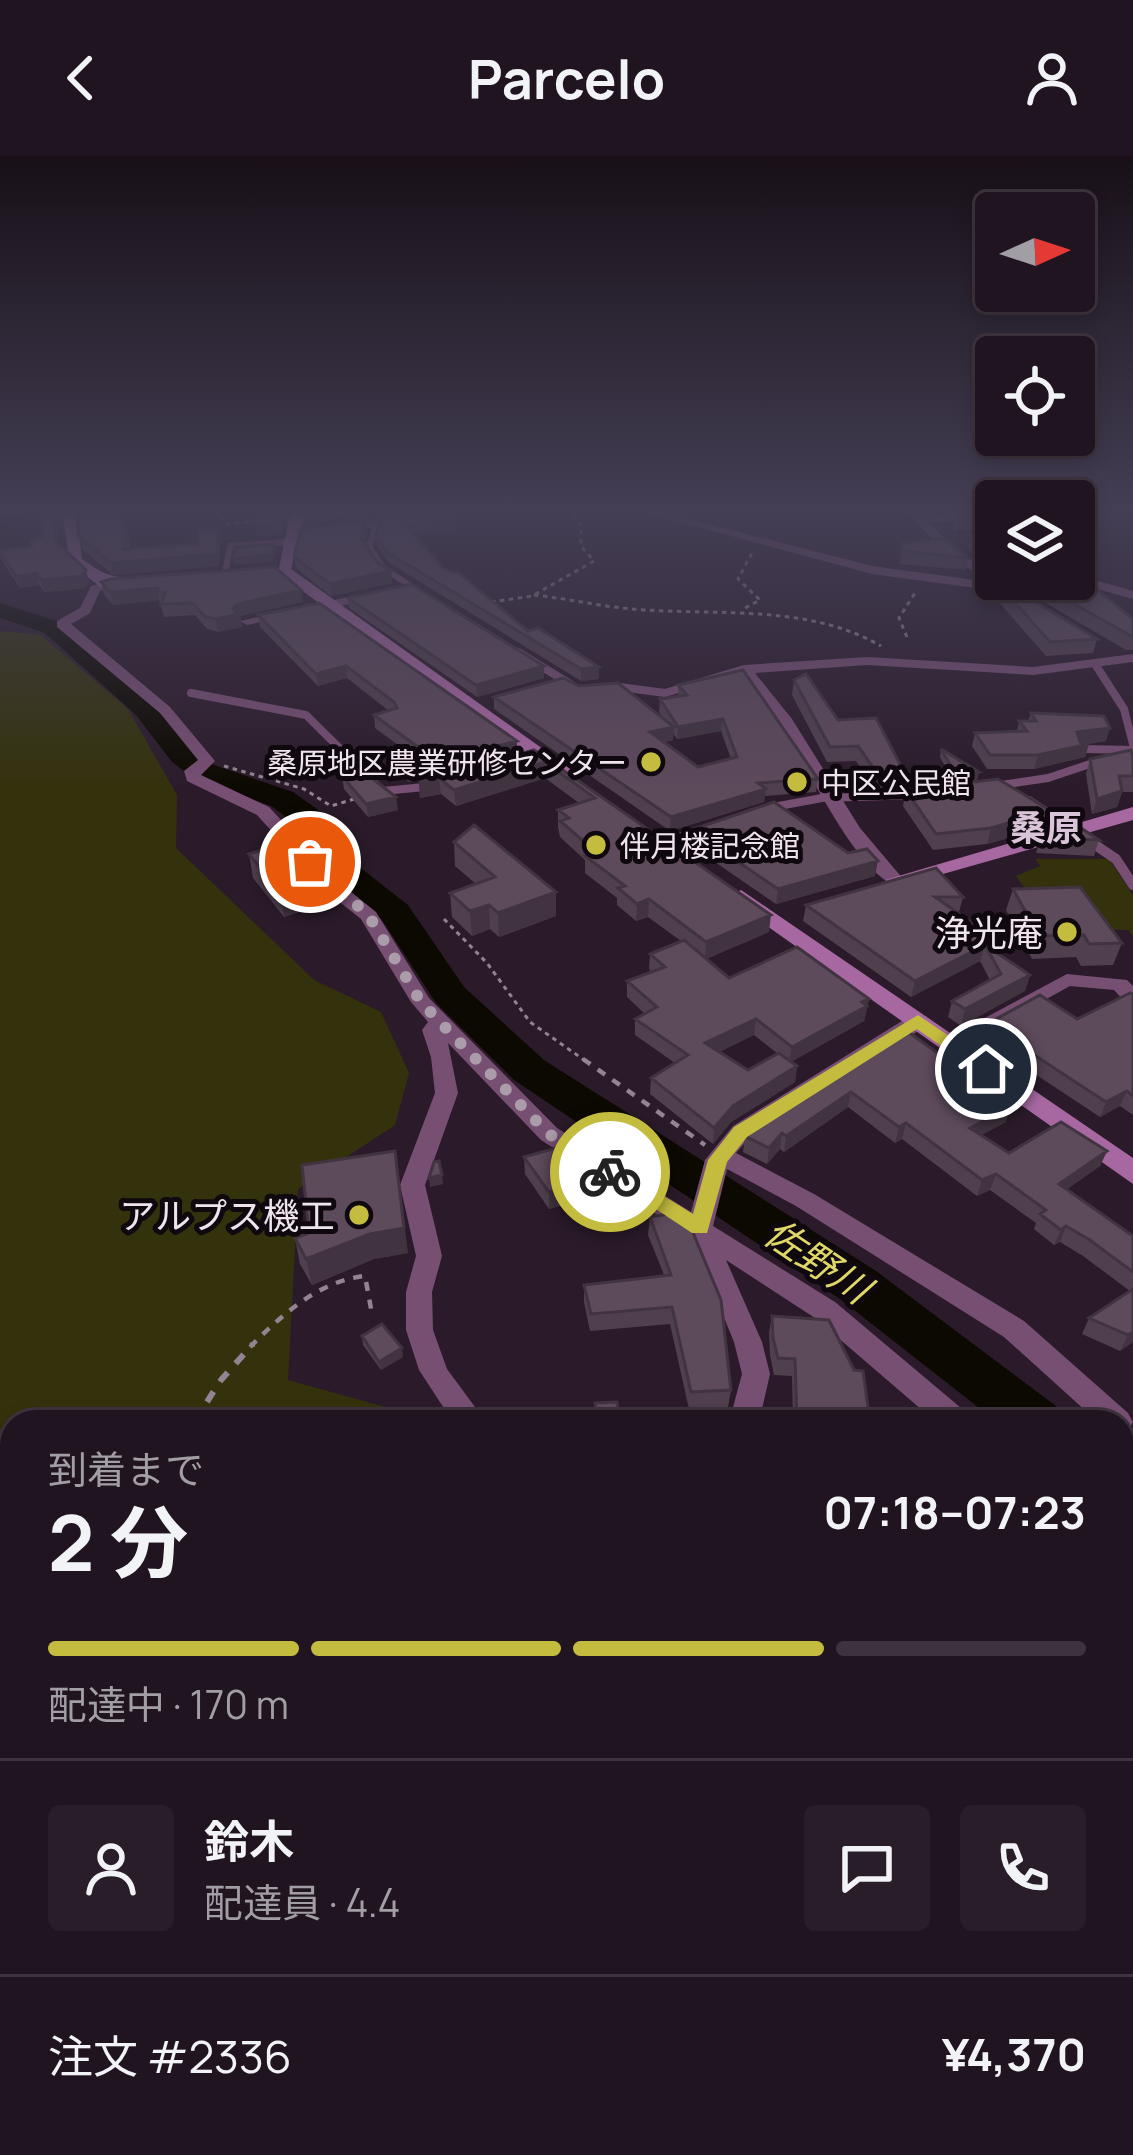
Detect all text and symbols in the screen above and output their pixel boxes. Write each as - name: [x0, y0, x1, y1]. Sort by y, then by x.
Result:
- text: Parcelo: [468, 41, 665, 115]
- icon: back: [48, 45, 114, 111]
- icon: person: [1019, 45, 1085, 111]
- north arrow: [975, 192, 1095, 312]
- map controls: [975, 192, 1095, 600]
- button: locate: [975, 336, 1095, 456]
- button: layers: [975, 480, 1095, 600]
- place label: 桑原地区農業研修センター: [267, 742, 627, 783]
- marker: 桑原地区農業研修センター: [638, 749, 664, 775]
- place label: 中区公民館: [821, 762, 971, 803]
- marker: 中区公民館: [784, 769, 810, 795]
- district label: 桑原: [1010, 803, 1082, 852]
- pin: [259, 811, 361, 913]
- place label: 伴月楼記念館: [620, 825, 800, 866]
- icon: bag: [277, 829, 343, 895]
- marker: 伴月楼記念館: [583, 832, 609, 858]
- place label: 浄光庵: [935, 908, 1043, 957]
- marker: 浄光庵: [1054, 919, 1080, 945]
- pin: [935, 1018, 1037, 1120]
- icon: home: [953, 1036, 1019, 1102]
- courier: [550, 1112, 670, 1232]
- icon: bike: [577, 1139, 643, 1205]
- place label: アルプス機工: [119, 1191, 335, 1240]
- marker: アルプス機工: [346, 1202, 372, 1228]
- water label: 佐野川: [754, 1205, 885, 1317]
- text: 到着まで: [48, 1442, 204, 1496]
- text: 07:18–07:23: [823, 1481, 1086, 1543]
- text: 2 分: [48, 1488, 188, 1594]
- text: 配達中 · 170 m: [48, 1677, 289, 1731]
- button: person: [48, 1805, 174, 1931]
- button: chat: [804, 1805, 930, 1931]
- button: phone: [960, 1805, 1086, 1931]
- text: 鈴木: [204, 1810, 294, 1872]
- text: 配達員 · 4.4: [204, 1875, 401, 1929]
- text: ¥4,370: [942, 2023, 1086, 2085]
- text: 注文 #2336: [48, 2025, 292, 2087]

